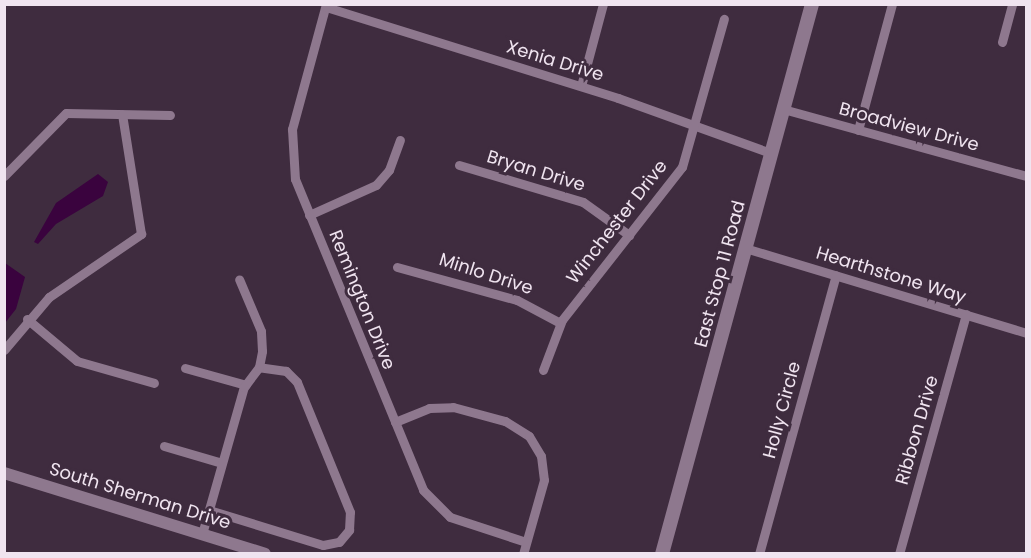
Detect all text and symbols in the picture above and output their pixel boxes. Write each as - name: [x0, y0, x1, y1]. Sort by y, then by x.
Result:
- street label: Xenia Drive: [504, 36, 606, 86]
- street label: Broadview Drive: [837, 98, 981, 156]
- street label: Bryan Drive: [484, 146, 588, 196]
- street label: Winchester Drive: [562, 156, 672, 288]
- street label: East Stop 11 Road: [690, 198, 750, 350]
- street label: Remington Drive: [324, 227, 400, 373]
- street label: Hearthstone Way: [814, 242, 968, 308]
- street label: Minlo Drive: [436, 249, 536, 299]
- street label: Holly Circle: [759, 359, 805, 461]
- street label: Ribbon Drive: [891, 373, 943, 487]
- street label: South Sherman Drive: [47, 458, 233, 534]

